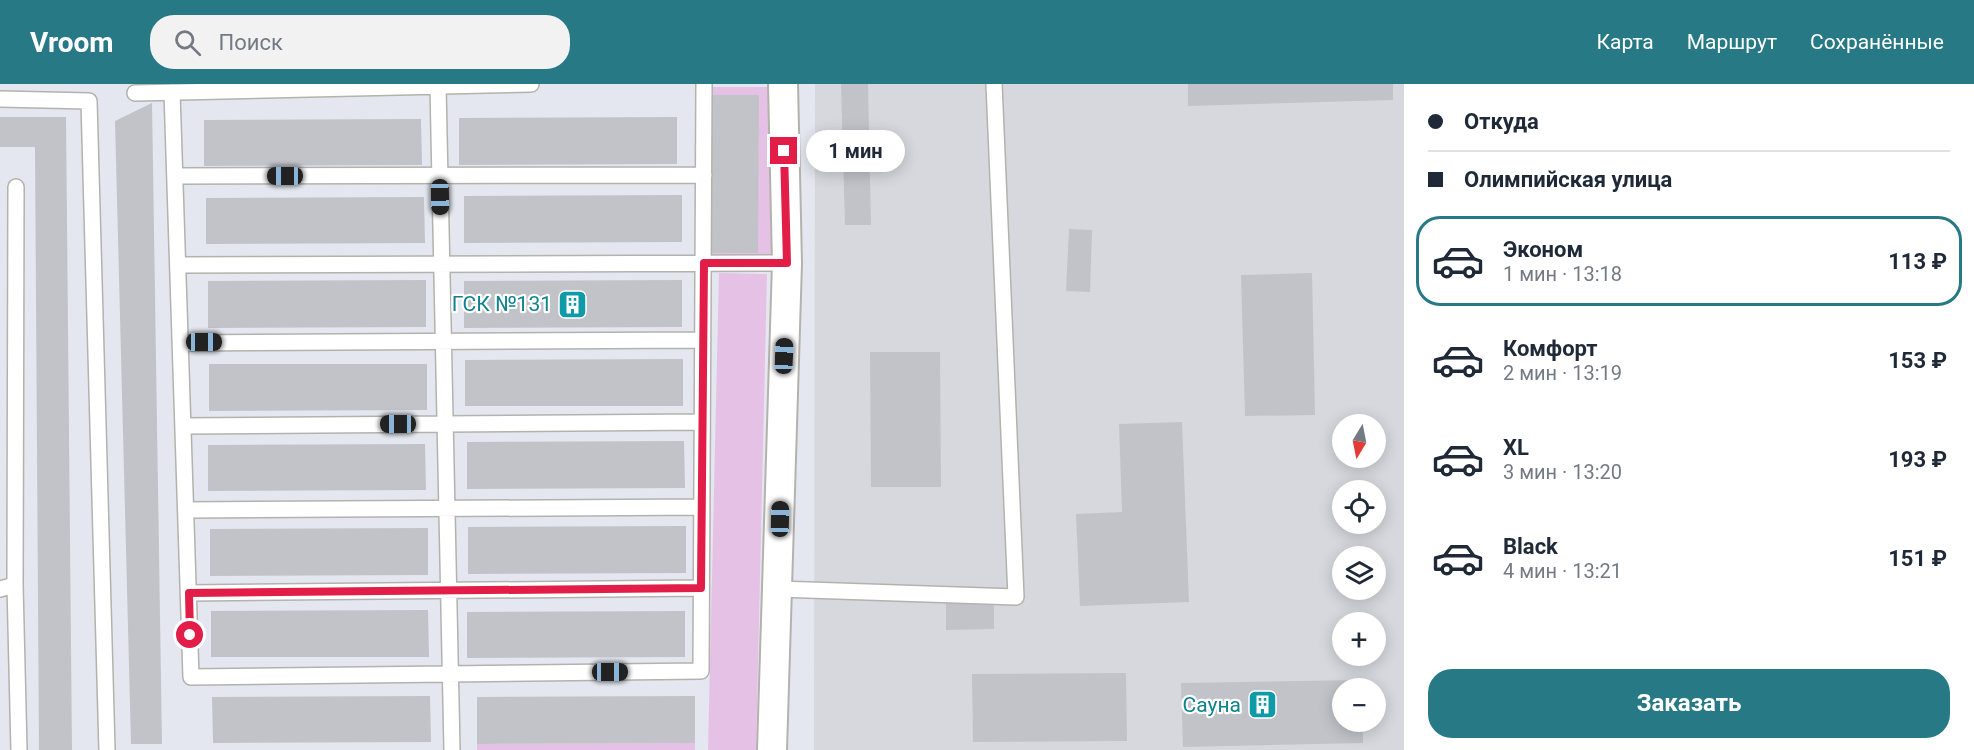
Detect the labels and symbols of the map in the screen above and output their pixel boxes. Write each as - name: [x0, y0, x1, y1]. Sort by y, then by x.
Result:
- callout: 1 мин: [805, 130, 904, 172]
- route end: [770, 137, 797, 164]
- car: [267, 167, 303, 185]
- car: [431, 179, 449, 215]
- building icon: ГСК №131: [557, 288, 589, 320]
- place label: ГСК №131: [452, 292, 552, 316]
- car: [186, 333, 222, 351]
- car: [774, 338, 794, 374]
- north arrow: [1332, 414, 1386, 468]
- car: [380, 415, 416, 433]
- car: [771, 501, 789, 537]
- route start: [176, 621, 203, 648]
- car: [592, 663, 628, 681]
- building icon: Сауна: [1246, 689, 1278, 721]
- place label: Сауна: [1183, 693, 1241, 717]

